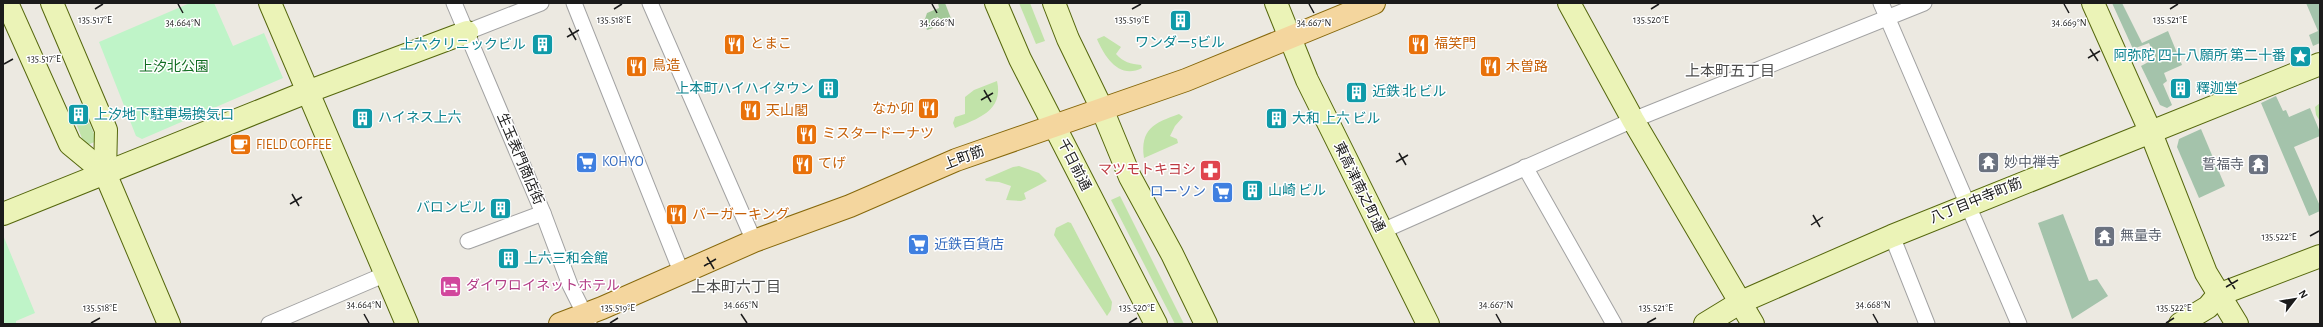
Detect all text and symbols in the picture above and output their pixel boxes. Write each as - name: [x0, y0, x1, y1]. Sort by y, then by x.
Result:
- building icon: ワンダー5ビル: [1167, 8, 1193, 34]
- text: 135.517°E: [78, 15, 112, 25]
- text: 135.518°E: [597, 15, 631, 25]
- text: 135.519°E: [1115, 15, 1149, 25]
- text: 135.520°E: [1633, 15, 1669, 25]
- text: 135.521°E: [2153, 15, 2187, 25]
- text: 34.664°N: [165, 18, 201, 28]
- text: 34.666°N: [919, 18, 955, 28]
- text: 34.667°N: [1297, 18, 1331, 28]
- text: 34.669°N: [2051, 18, 2087, 28]
- restaurant icon: とまこ: [722, 31, 748, 57]
- restaurant icon: 福笑門: [1405, 31, 1431, 57]
- building icon: 上六クリニックビル: [529, 32, 555, 58]
- place label: ワンダー5ビル: [1135, 35, 1225, 50]
- place label: とまこ: [750, 36, 792, 51]
- place label: 福笑門: [1434, 36, 1476, 51]
- place label: 上六クリニックビル: [400, 37, 526, 52]
- place icon: 阿弥陀 四十八願所 第二十番: [2288, 43, 2314, 69]
- place label: 阿弥陀 四十八願所 第二十番: [2113, 47, 2286, 63]
- restaurant icon: 鳥造: [623, 53, 649, 79]
- text: 135.517°E: [27, 54, 61, 64]
- restaurant icon: 木曽路: [1478, 54, 1504, 80]
- park label: 上汐北公園: [139, 58, 209, 74]
- place label: 鳥造: [652, 58, 680, 73]
- place label: 木曽路: [1506, 59, 1548, 74]
- district label: 上本町五丁目: [1685, 63, 1775, 79]
- building icon: 上本町ハイハイタウン: [816, 76, 842, 102]
- building icon: 釋迦堂: [2168, 76, 2194, 102]
- building icon: 近鉄 北 ビル: [1343, 79, 1369, 105]
- place label: 上本町ハイハイタウン: [675, 81, 814, 96]
- place label: 釋迦堂: [2196, 81, 2238, 96]
- place label: 近鉄 北 ビル: [1372, 83, 1447, 99]
- restaurant icon: なか卯: [916, 96, 942, 122]
- restaurant icon: 天山閣: [737, 98, 763, 124]
- place label: なか卯: [872, 101, 914, 116]
- building icon: 上汐地下駐車場換気口: [66, 102, 92, 128]
- place label: 天山閣: [766, 103, 808, 118]
- building icon: ハイネス上六: [349, 105, 375, 131]
- place label: 上汐地下駐車場換気口: [94, 106, 234, 122]
- building icon: 大和 上六 ビル: [1263, 106, 1289, 132]
- place label: ハイネス上六: [378, 110, 462, 125]
- street label: 生玉表門商店街: [494, 111, 547, 207]
- place label: 大和 上六 ビル: [1292, 111, 1381, 126]
- restaurant icon: ミスタードーナツ: [794, 121, 820, 147]
- place label: ミスタードーナツ: [822, 126, 934, 141]
- cafe icon: FIELD COFFEE: [227, 132, 253, 158]
- street label: 千日前通: [1055, 136, 1095, 193]
- place label: FIELD COFFEE: [256, 138, 332, 152]
- street label: 東高津南之町通: [1331, 139, 1388, 234]
- street label: 上町筋: [941, 142, 986, 172]
- supermarket icon: KOHYO: [574, 149, 600, 175]
- temple icon: 妙中禅寺: [1976, 150, 2002, 176]
- restaurant icon: てげ: [789, 151, 815, 177]
- temple icon: 誓福寺: [2246, 152, 2272, 178]
- place label: KOHYO: [602, 155, 644, 169]
- place label: 妙中禅寺: [2004, 155, 2060, 170]
- place label: てげ: [818, 156, 846, 171]
- pharmacy icon: マツモトキヨシ: [1198, 157, 1224, 183]
- place label: 誓福寺: [2202, 157, 2244, 172]
- place label: マツモトキヨシ: [1098, 162, 1196, 177]
- street label: 八丁目中寺町筋: [1927, 174, 2024, 226]
- building icon: 山崎 ビル: [1240, 178, 1266, 204]
- supermarket icon: ローソン: [1209, 179, 1235, 205]
- place label: 山崎 ビル: [1268, 183, 1326, 198]
- place label: ローソン: [1150, 185, 1206, 199]
- building icon: バロンビル: [488, 195, 514, 221]
- place label: バロンビル: [416, 200, 486, 215]
- restaurant icon: バーガーキング: [663, 202, 689, 228]
- place label: バーガーキング: [692, 207, 790, 222]
- temple icon: 無量寺: [2092, 223, 2118, 249]
- place label: 無量寺: [2120, 228, 2162, 243]
- supermarket icon: 近鉄百貨店: [906, 232, 932, 258]
- text: 135.522°E: [2261, 232, 2297, 242]
- place label: 近鉄百貨店: [934, 236, 1004, 252]
- building icon: 上六三和会館: [496, 246, 522, 272]
- place label: 上六三和会館: [524, 251, 608, 266]
- hotel icon: ダイワロイネットホテル: [438, 273, 464, 299]
- place label: ダイワロイネットホテル: [466, 278, 620, 293]
- district label: 上本町六丁目: [691, 279, 781, 295]
- north arrow: [2275, 279, 2315, 319]
- text: N: [2296, 288, 2310, 300]
- text: 34.664°N: [346, 300, 382, 310]
- text: 34.665°N: [724, 300, 758, 310]
- text: 34.667°N: [1479, 300, 1513, 310]
- text: 34.668°N: [1855, 300, 1891, 310]
- text: 135.518°E: [83, 303, 117, 313]
- text: 135.519°E: [601, 303, 635, 313]
- text: 135.520°E: [1119, 303, 1155, 313]
- text: 135.521°E: [1639, 303, 1673, 313]
- text: 135.522°E: [2156, 303, 2192, 313]

